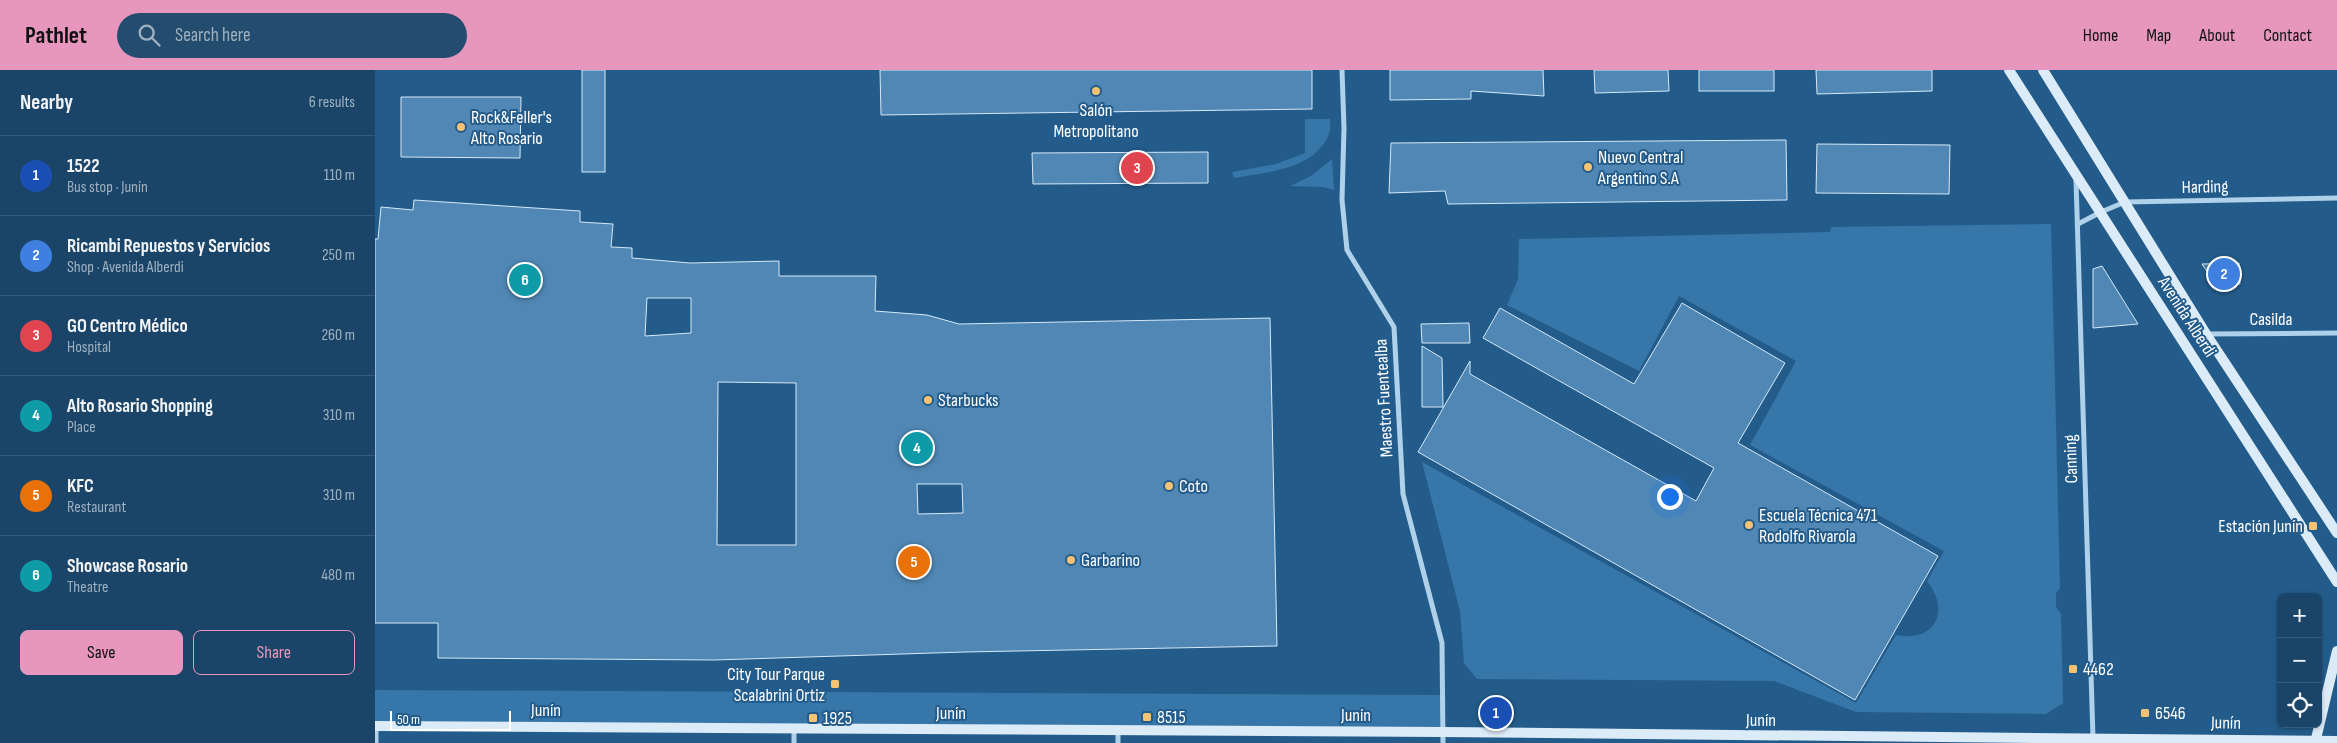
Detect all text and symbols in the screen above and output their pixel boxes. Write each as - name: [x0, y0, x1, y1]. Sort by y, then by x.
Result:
- search box: [117, 13, 467, 58]
- text: Pathlet: [25, 21, 87, 50]
- icon: search: [135, 21, 163, 49]
- text: Search here: [175, 24, 251, 47]
- text: Home: [2083, 25, 2118, 46]
- text: Map: [2146, 25, 2171, 46]
- text: About: [2199, 25, 2235, 46]
- text: Contact: [2263, 25, 2312, 46]
- marker: Salón Metropolitano: [1090, 85, 1102, 97]
- text: Nearby: [20, 90, 73, 115]
- text: 6 results: [309, 93, 355, 112]
- place label: Salón Metropolitano: [1053, 100, 1139, 142]
- place label: Rock&Feller's Alto Rosario: [470, 107, 552, 149]
- marker: Rock&Feller's Alto Rosario: [455, 121, 467, 133]
- place label: Nuevo Central Argentino S.A: [1597, 147, 1683, 189]
- pin: 3: [1121, 149, 1153, 187]
- text: 1522: [67, 155, 99, 178]
- marker: Nuevo Central Argentino S.A: [1582, 161, 1594, 173]
- text: 1: [33, 166, 39, 185]
- text: 110 m: [324, 166, 355, 185]
- street label: Harding: [2181, 176, 2229, 198]
- text: Bus stop · Junín: [67, 178, 148, 197]
- text: Ricambi Repuestos y Servicios: [67, 235, 270, 258]
- text: 2: [32, 246, 40, 265]
- text: 250 m: [322, 246, 355, 265]
- pin: 2: [2208, 255, 2240, 293]
- text: Shop · Avenida Alberdi: [67, 258, 184, 277]
- pin: 6: [509, 261, 541, 299]
- street label: Avenida Alberdi: [2153, 272, 2221, 361]
- street label: Casilda: [2250, 309, 2293, 330]
- text: GO Centro Médico: [67, 315, 188, 338]
- text: 3: [32, 326, 40, 345]
- text: 260 m: [321, 326, 355, 345]
- text: Hospital: [67, 338, 111, 357]
- street label: Maestro Fuentealba: [1370, 338, 1398, 458]
- place label: Starbucks: [938, 390, 998, 411]
- marker: Starbucks: [922, 394, 934, 406]
- text: Alto Rosario Shopping: [67, 395, 213, 418]
- text: 4: [32, 406, 40, 425]
- text: 310 m: [323, 406, 355, 425]
- text: Place: [67, 418, 96, 437]
- pin: 4: [901, 429, 933, 467]
- street label: Canning: [2060, 434, 2082, 484]
- text: KFC: [67, 475, 94, 498]
- place label: Coto: [1179, 476, 1208, 497]
- marker: Coto: [1163, 480, 1175, 492]
- your location: [1657, 484, 1683, 510]
- text: 5: [32, 486, 40, 505]
- text: 310 m: [323, 486, 355, 505]
- text: Restaurant: [67, 498, 126, 517]
- place label: Escuela Técnica 471 Rodolfo Rivarola: [1759, 505, 1878, 547]
- place label: Estación Junín: [2218, 516, 2303, 537]
- marker: Escuela Técnica 471 Rodolfo Rivarola: [1743, 519, 1755, 531]
- marker: Estación Junín: [2307, 520, 2319, 532]
- pin: 5: [898, 543, 930, 581]
- place label: Garbarino: [1081, 550, 1140, 571]
- marker: Garbarino: [1065, 554, 1077, 566]
- text: Showcase Rosario: [67, 555, 188, 578]
- text: 6: [32, 566, 40, 585]
- text: 480 m: [321, 566, 355, 585]
- text: Theatre: [67, 578, 108, 597]
- map controls: [2277, 593, 2322, 728]
- button: +: [2277, 593, 2322, 638]
- button: Save: [20, 630, 183, 675]
- button: Share: [193, 630, 355, 675]
- button: −: [2277, 638, 2322, 683]
- place label: 4462: [2083, 659, 2114, 680]
- marker: 4462: [2067, 663, 2079, 675]
- place label: City Tour Parque Scalabrini Ortiz: [727, 664, 826, 706]
- marker: City Tour Parque Scalabrini Ortiz: [829, 678, 841, 690]
- button: locate: [2277, 683, 2322, 728]
- pin: 1: [1480, 694, 1512, 732]
- street label: Junín: [530, 700, 561, 721]
- street label: Junín: [935, 703, 966, 724]
- place label: 6546: [2155, 703, 2186, 724]
- street label: Junín: [1340, 705, 1371, 726]
- place label: 8515: [1157, 707, 1186, 728]
- marker: 6546: [2139, 707, 2151, 719]
- scale bar: [390, 708, 511, 731]
- place label: 1925: [823, 708, 852, 729]
- street label: Junín: [1745, 710, 1776, 731]
- text: 50 m: [397, 711, 420, 728]
- marker: 8515: [1141, 711, 1153, 723]
- marker: 1925: [807, 712, 819, 724]
- street label: Junín: [2210, 712, 2241, 734]

